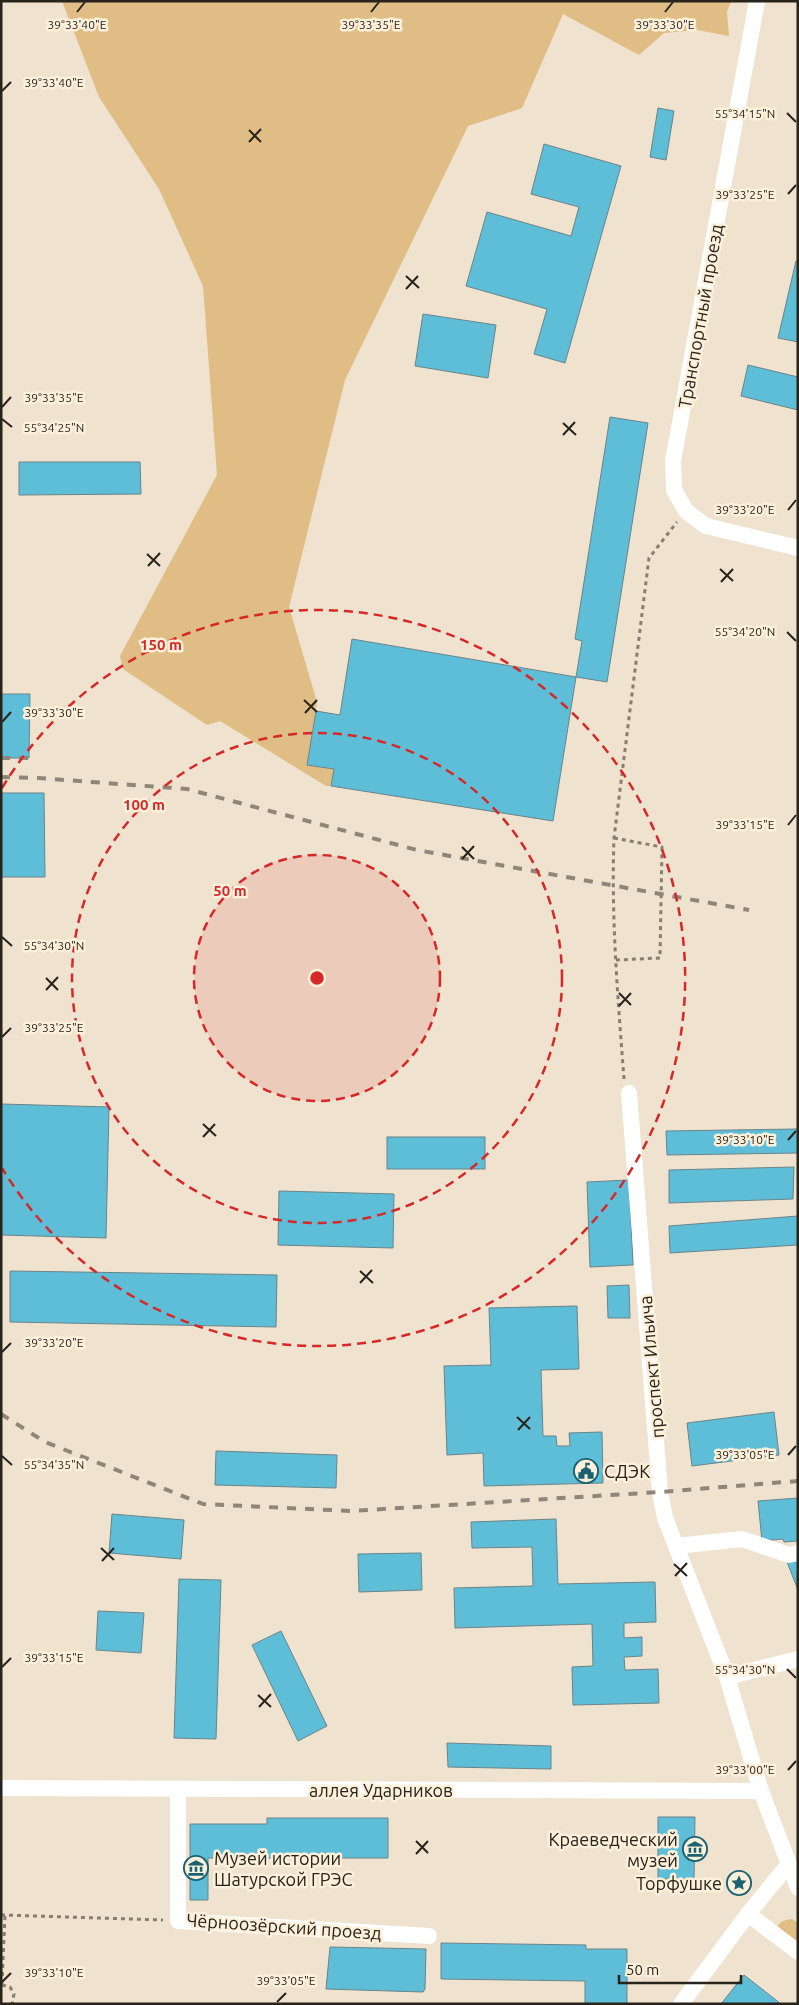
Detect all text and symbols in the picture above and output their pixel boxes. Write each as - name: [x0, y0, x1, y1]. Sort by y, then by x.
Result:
- text: 39°33'40"E: [48, 18, 107, 31]
- text: 39°33'35"E: [342, 18, 401, 31]
- text: 39°33'30"E: [636, 18, 695, 31]
- text: 39°33'40"E: [25, 76, 84, 89]
- text: 55°34'15"N: [715, 107, 775, 120]
- text: 39°33'25"E: [716, 188, 775, 201]
- street label: Транспортный проезд: [674, 222, 726, 410]
- text: 39°33'35"E: [25, 391, 84, 404]
- text: 55°34'25"N: [24, 421, 84, 434]
- text: 39°33'20"E: [716, 503, 775, 516]
- text: 55°34'20"N: [715, 625, 775, 638]
- text: 150 m: [140, 636, 182, 653]
- text: 39°33'30"E: [25, 706, 84, 719]
- text: 100 m: [123, 796, 165, 813]
- text: 39°33'15"E: [716, 818, 775, 831]
- text: 50 m: [213, 882, 247, 899]
- text: 55°34'30"N: [24, 939, 84, 952]
- centre of rings: [308, 969, 326, 987]
- text: 39°33'25"E: [25, 1021, 84, 1034]
- text: 39°33'10"E: [716, 1133, 775, 1146]
- street label: проспект Ильича: [635, 1295, 667, 1439]
- text: 39°33'20"E: [25, 1336, 84, 1349]
- text: 39°33'05"E: [716, 1448, 775, 1461]
- text: 55°34'35"N: [24, 1458, 84, 1471]
- public building icon: СДЭК: [573, 1458, 599, 1484]
- place label: СДЭК: [604, 1461, 650, 1481]
- text: 39°33'15"E: [25, 1651, 84, 1664]
- text: 55°34'30"N: [715, 1663, 775, 1676]
- text: 39°33'00"E: [716, 1763, 775, 1776]
- street label: аллея Ударников: [309, 1780, 453, 1800]
- place label: Краеведческий музей: [549, 1829, 678, 1870]
- museum icon: Краеведческий музей: [682, 1836, 708, 1862]
- place label: Музей истории Шатурской ГРЭС: [214, 1848, 353, 1889]
- museum icon: Музей истории Шатурской ГРЭС: [183, 1855, 209, 1881]
- place icon: Торфушке: [726, 1870, 752, 1896]
- place label: Торфушке: [636, 1873, 722, 1893]
- street label: Чёрноозёрский проезд: [186, 1909, 383, 1943]
- scale bar: [619, 1952, 742, 1984]
- text: 50 m: [626, 1961, 659, 1978]
- text: 39°33'10"E: [25, 1966, 84, 1979]
- text: 39°33'05"E: [257, 1974, 316, 1987]

